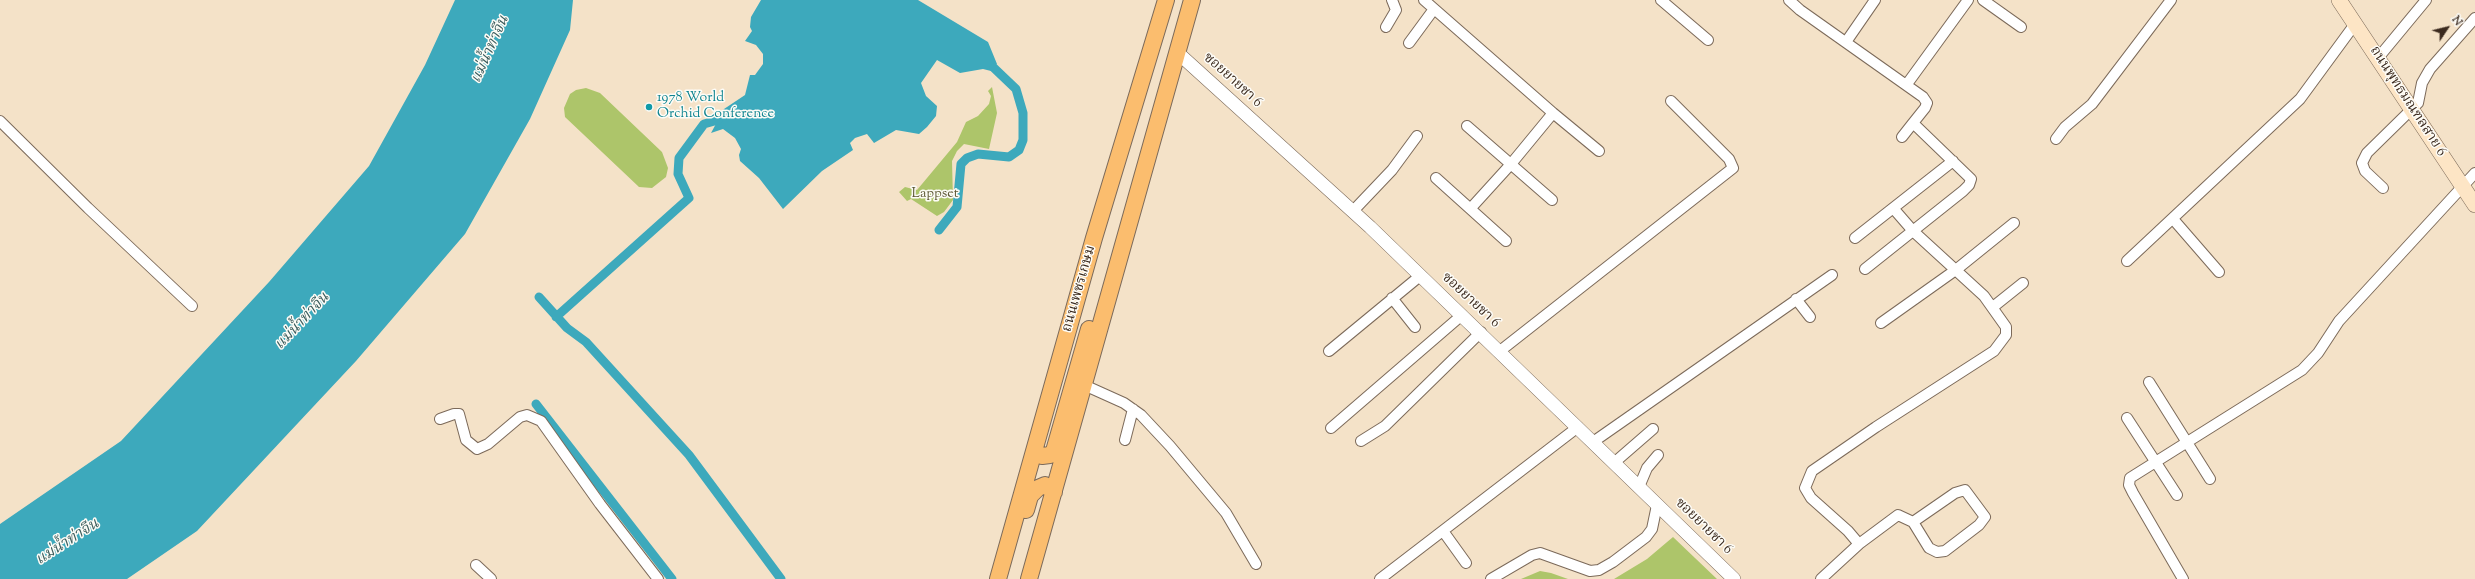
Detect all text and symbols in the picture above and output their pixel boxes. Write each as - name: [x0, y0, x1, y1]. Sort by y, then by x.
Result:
- north arrow: [2427, 8, 2467, 48]
- water label: แม่น้ำท่าจีน: [468, 13, 514, 87]
- text: N: [2448, 13, 2466, 29]
- street label: ถนนพุทธมณฑลสาย 6: [2365, 44, 2449, 160]
- street label: ซอยยายชา 6: [1199, 50, 1265, 112]
- place label: 1978 World Orchid Conference: [657, 91, 774, 124]
- marker: 1978 World Orchid Conference: [644, 102, 654, 112]
- park label: Lappset: [912, 187, 958, 203]
- street label: ถนนเพชรเกษม: [1060, 244, 1100, 334]
- street label: ซอยยายชา 6: [1437, 270, 1503, 332]
- water label: แม่น้ำท่าจีน: [272, 290, 334, 354]
- street label: ซอยยายชา 6: [1671, 495, 1735, 559]
- water label: แม่น้ำท่าจีน: [33, 516, 103, 570]

